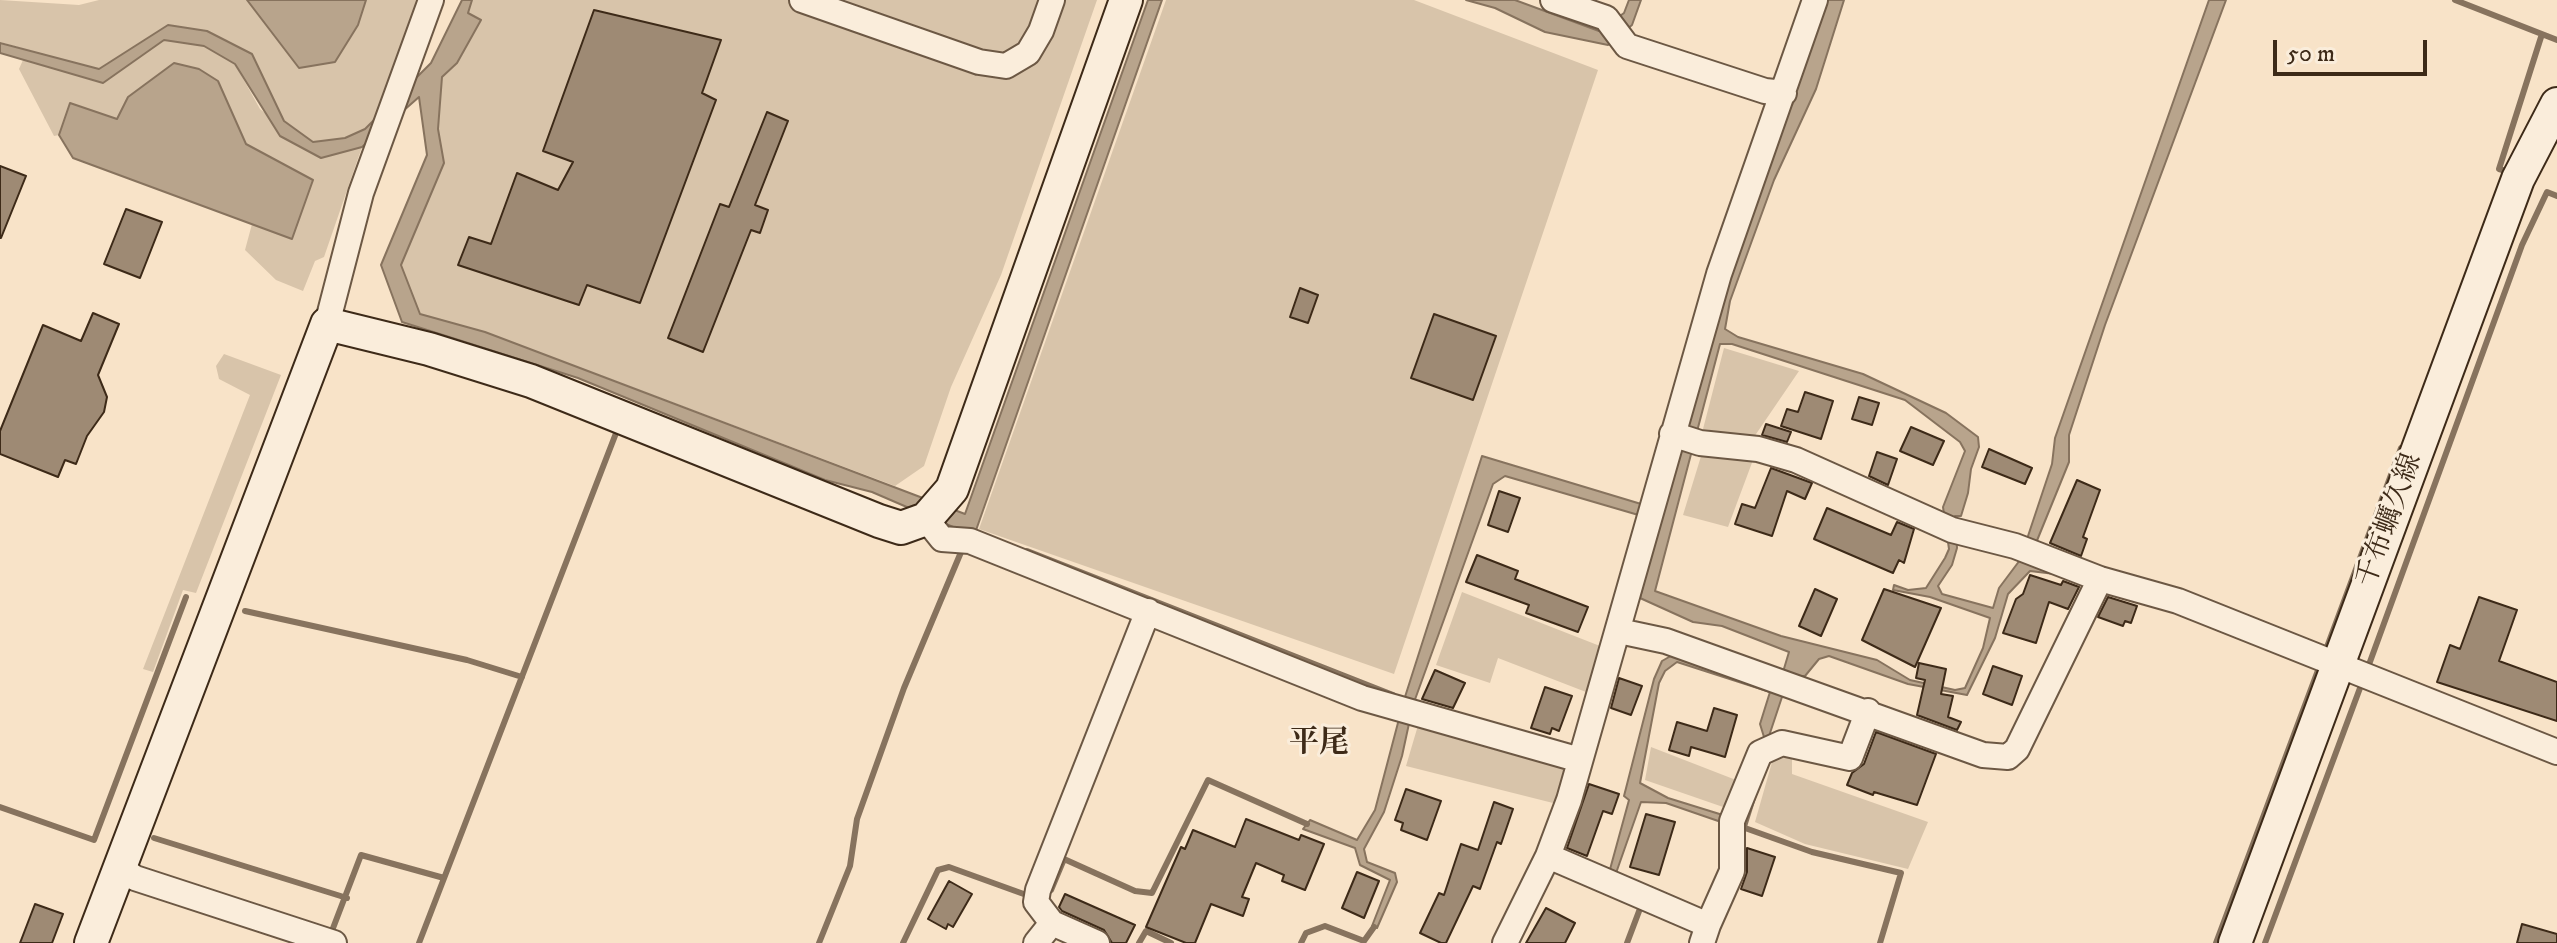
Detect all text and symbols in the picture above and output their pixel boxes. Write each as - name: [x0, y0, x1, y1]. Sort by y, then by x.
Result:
- scale bar: [2277, 24, 2431, 74]
- text: 50 m: [2287, 39, 2335, 69]
- street label: 千布蠣久線: [2351, 449, 2431, 593]
- district label: 平尾: [1289, 727, 1349, 763]

